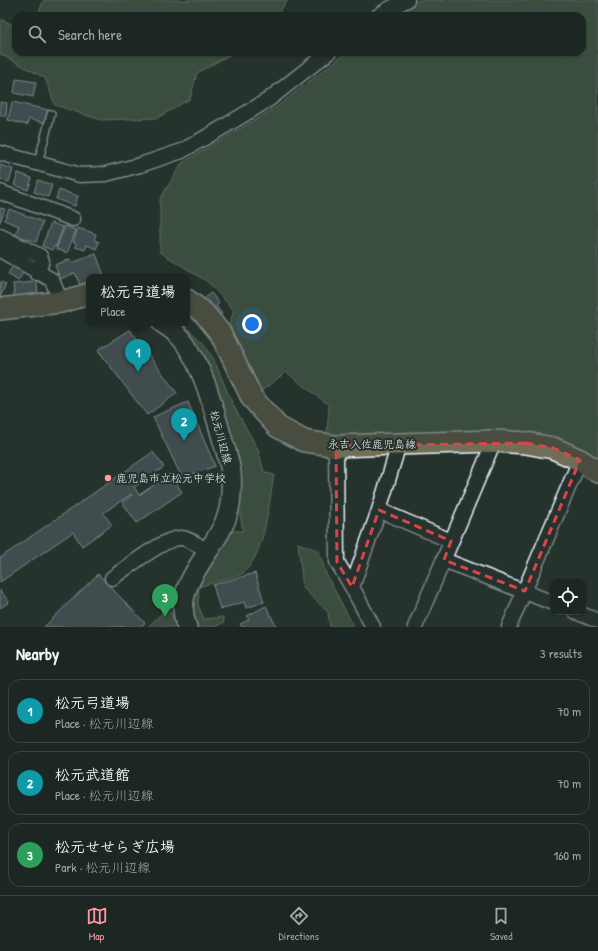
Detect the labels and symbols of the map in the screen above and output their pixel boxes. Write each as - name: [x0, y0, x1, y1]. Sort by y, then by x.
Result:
- your location: [242, 314, 262, 334]
- pin: 1: [125, 339, 151, 372]
- pin: 2: [171, 408, 197, 441]
- street label: 松元川辺線: [207, 409, 235, 465]
- street label: 永吉入佐鹿児島線: [328, 437, 416, 451]
- place label: 鹿児島市立松元中学校: [116, 471, 226, 485]
- marker: 鹿児島市立松元中学校: [103, 473, 113, 483]
- pin: 3: [152, 584, 178, 617]

